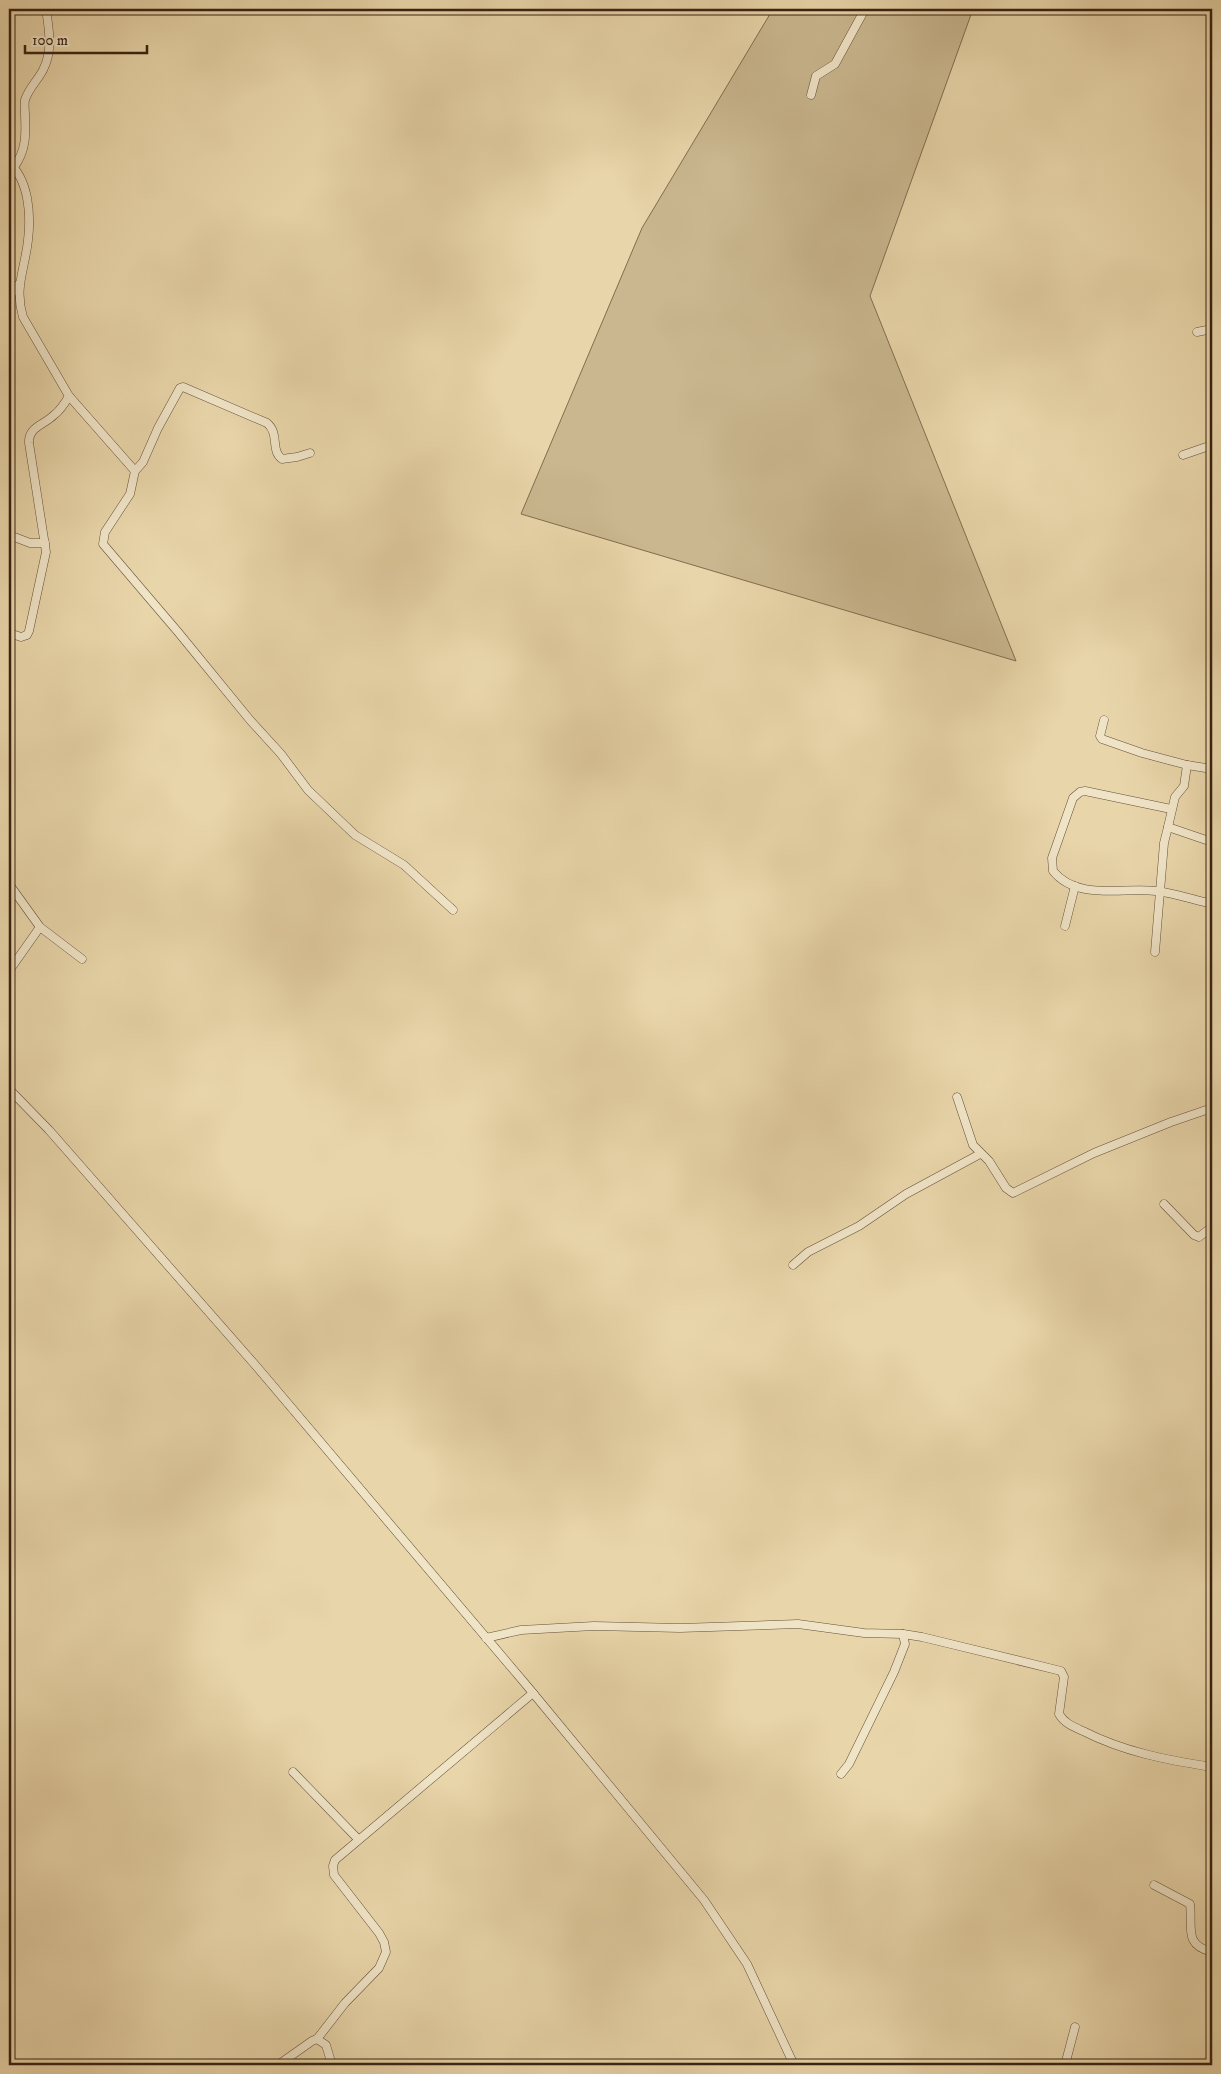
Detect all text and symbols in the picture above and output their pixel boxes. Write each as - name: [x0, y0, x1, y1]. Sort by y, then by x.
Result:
- scale bar: [25, 22, 148, 54]
- text: 100 m: [32, 31, 68, 50]

